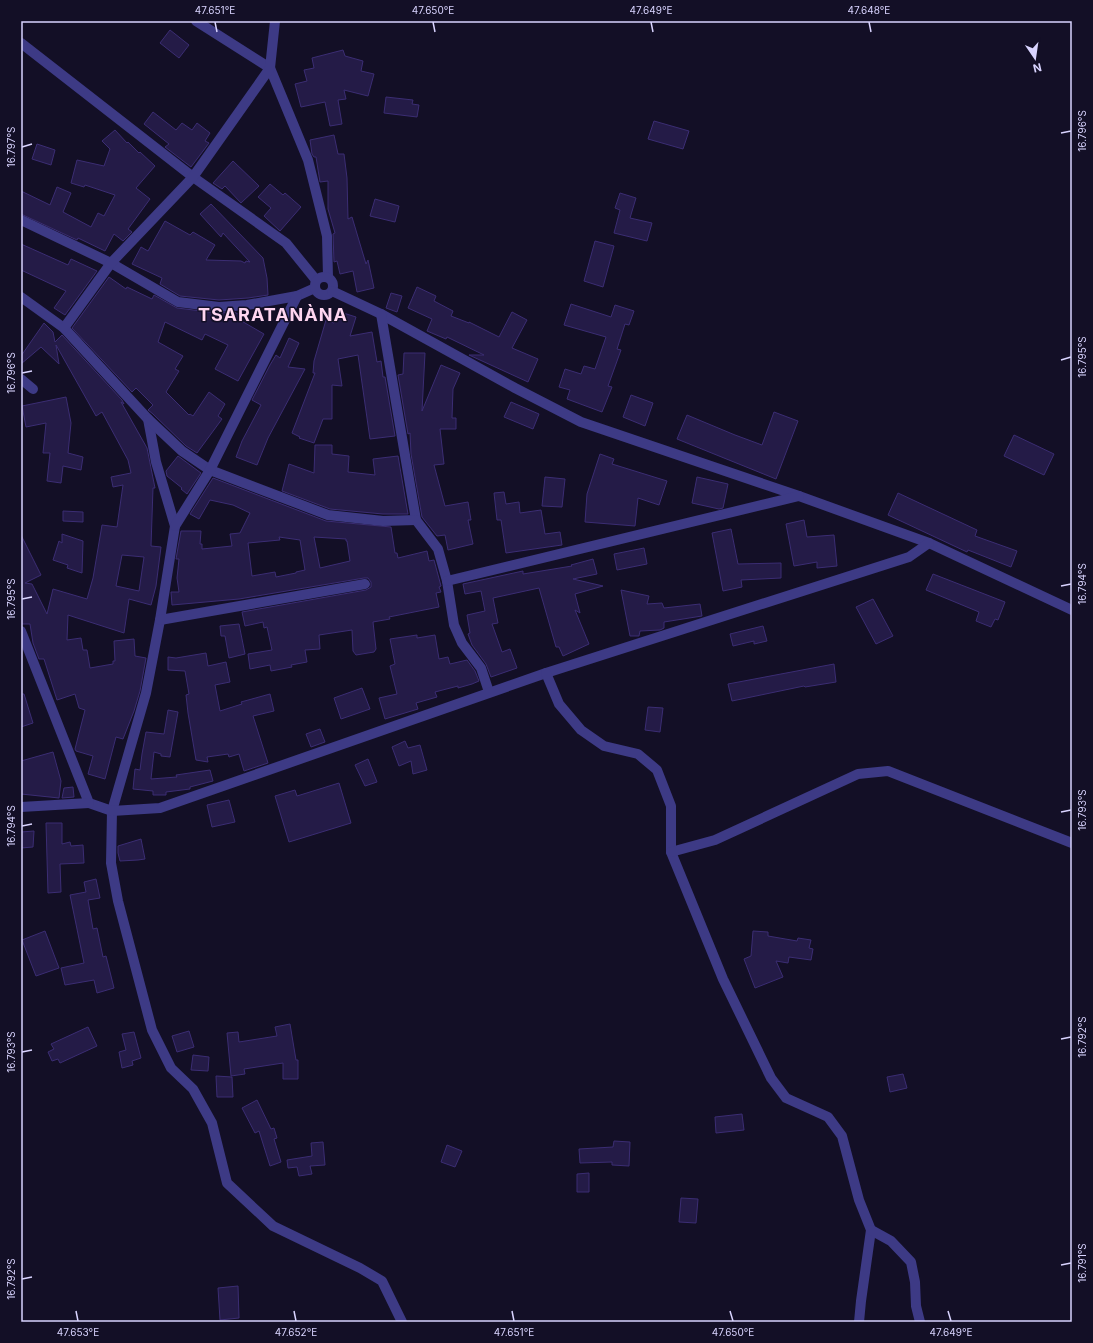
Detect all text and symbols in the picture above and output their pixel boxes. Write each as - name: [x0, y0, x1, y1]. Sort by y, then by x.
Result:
- text: 47.651°E: [195, 4, 235, 16]
- text: 47.650°E: [412, 4, 454, 16]
- text: 47.649°E: [630, 4, 672, 16]
- text: 47.648°E: [848, 4, 890, 16]
- north arrow: [1015, 38, 1055, 78]
- text: N: [1032, 60, 1043, 76]
- text: 16.796°S: [1076, 110, 1088, 152]
- text: 16.797°S: [5, 127, 17, 167]
- district label: TSARATANÀNA: [198, 304, 348, 325]
- text: 16.795°S: [1076, 336, 1088, 378]
- text: 16.796°S: [5, 352, 17, 394]
- text: 16.794°S: [1076, 563, 1088, 605]
- text: 16.795°S: [5, 578, 17, 620]
- text: 16.793°S: [1076, 789, 1088, 831]
- text: 16.794°S: [5, 805, 17, 847]
- text: 16.792°S: [1076, 1016, 1088, 1058]
- text: 16.793°S: [5, 1031, 17, 1073]
- text: 16.791°S: [1076, 1243, 1088, 1283]
- text: 16.792°S: [5, 1258, 17, 1300]
- text: 47.653°E: [57, 1326, 99, 1338]
- text: 47.652°E: [275, 1326, 317, 1338]
- text: 47.651°E: [494, 1326, 534, 1338]
- text: 47.650°E: [712, 1326, 754, 1338]
- text: 47.649°E: [930, 1326, 972, 1338]

